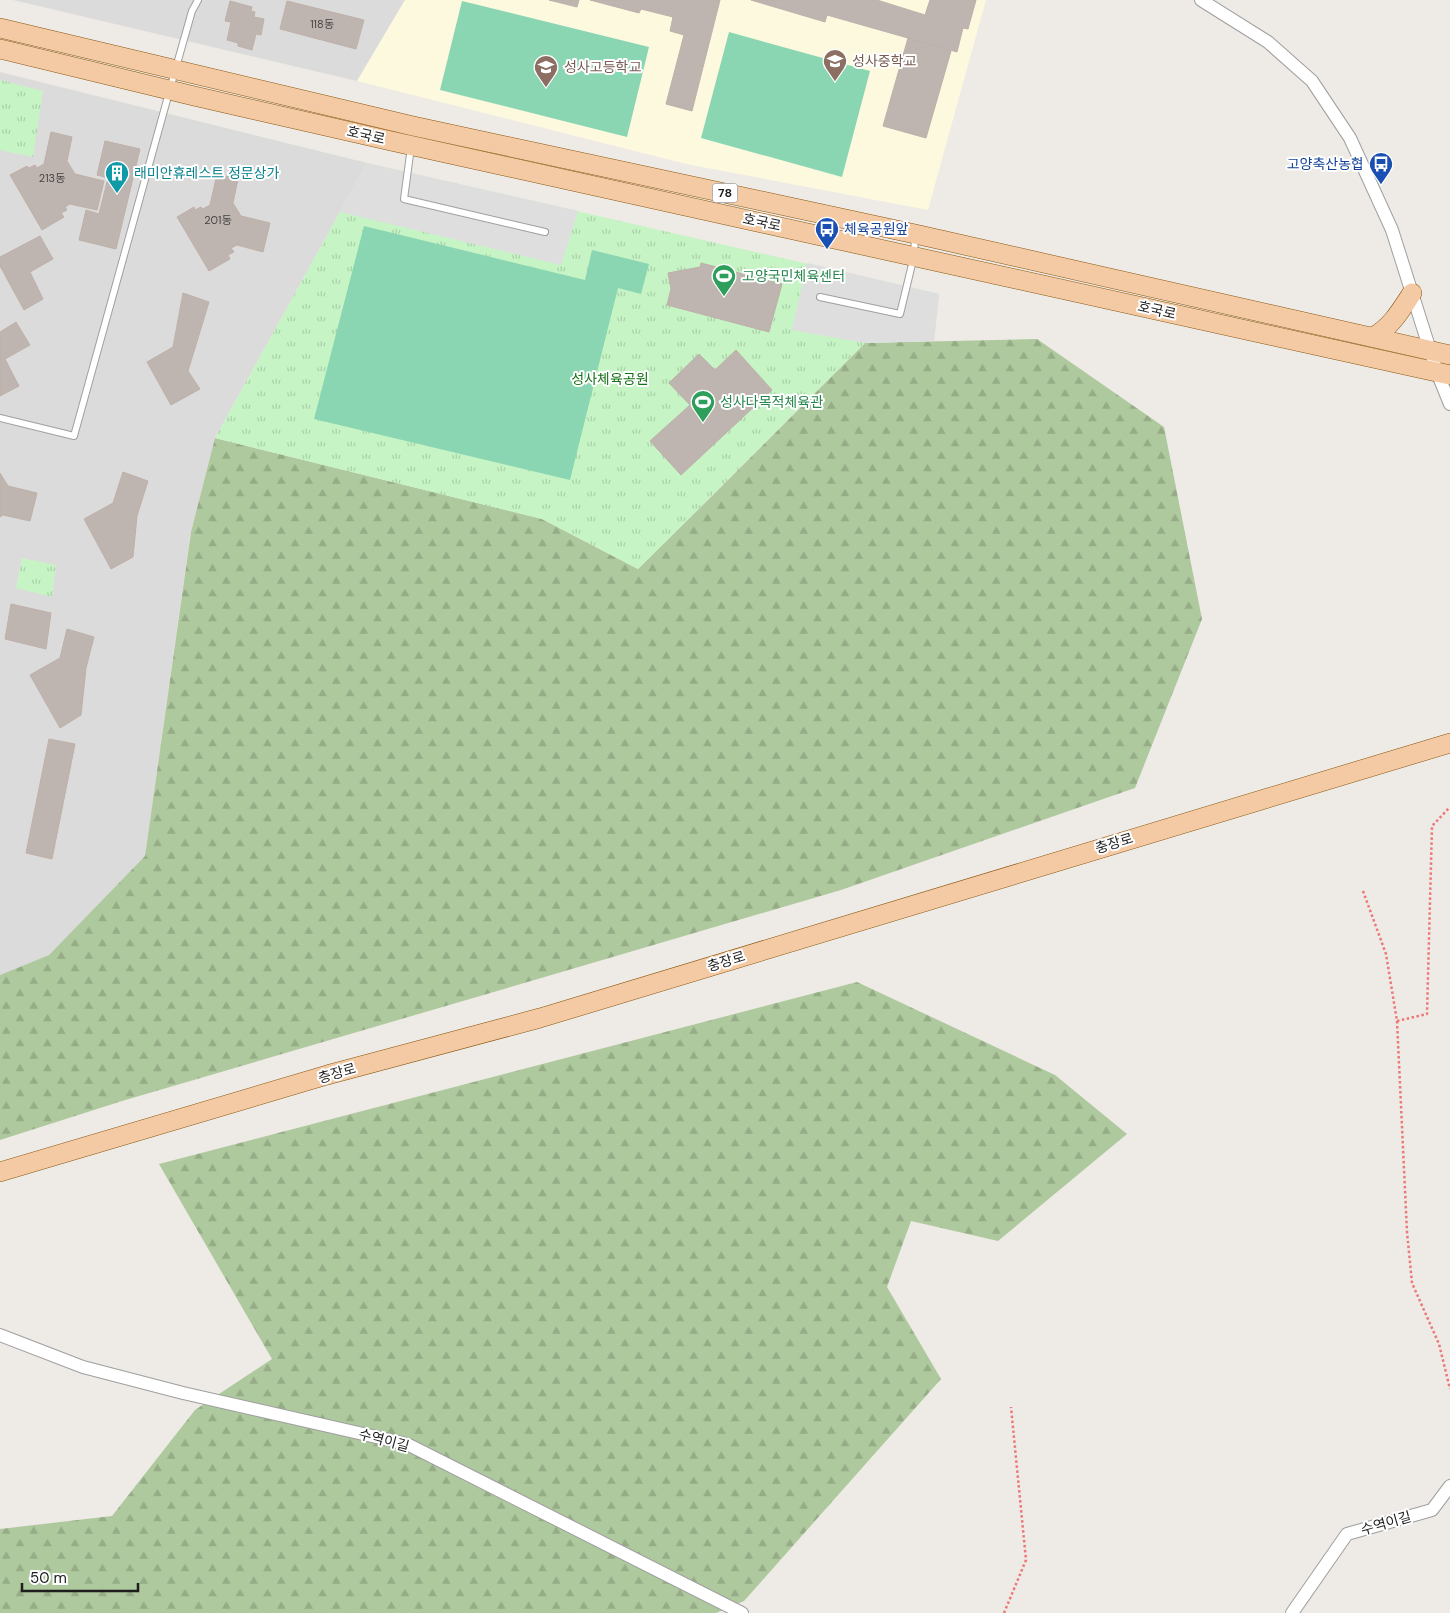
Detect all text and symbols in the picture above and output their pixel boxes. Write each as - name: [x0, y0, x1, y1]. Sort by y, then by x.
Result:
- house number: 118동: [310, 17, 334, 31]
- school or university icon: 성사중학교: [822, 48, 848, 82]
- place label: 성사중학교: [852, 52, 917, 70]
- school or university icon: 성사고등학교: [533, 54, 559, 88]
- place label: 성사고등학교: [564, 58, 641, 76]
- street label: 호국로: [345, 122, 387, 148]
- bus stop icon: 고양축산농협: [1368, 151, 1394, 185]
- place label: 고양축산농협: [1287, 155, 1364, 173]
- building icon: 래미안휴레스트 정문상가: [104, 160, 130, 194]
- place label: 래미안휴레스트 정문상가: [134, 164, 280, 182]
- house number: 213동: [39, 171, 65, 185]
- road number: 78: [712, 184, 738, 202]
- street label: 호국로: [741, 209, 783, 235]
- house number: 201동: [204, 213, 232, 227]
- bus stop icon: 체육공원앞: [814, 216, 840, 250]
- place label: 체육공원앞: [844, 220, 909, 238]
- sports icon: 고양국민체육센터: [711, 263, 737, 297]
- place label: 고양국민체육센터: [742, 267, 845, 285]
- street label: 호국로: [1136, 297, 1178, 323]
- park label: 성사체육공원: [571, 370, 649, 388]
- sports icon: 성사다목적체육관: [690, 389, 716, 423]
- place label: 성사다목적체육관: [720, 393, 823, 411]
- street label: 충장로: [1093, 829, 1135, 857]
- street label: 충장로: [705, 947, 747, 975]
- street label: 충장로: [316, 1059, 358, 1087]
- street label: 수역이길: [357, 1425, 411, 1455]
- street label: 수역이길: [1359, 1507, 1413, 1539]
- scale bar: [22, 1560, 139, 1592]
- text: 50 m: [30, 1568, 67, 1588]

